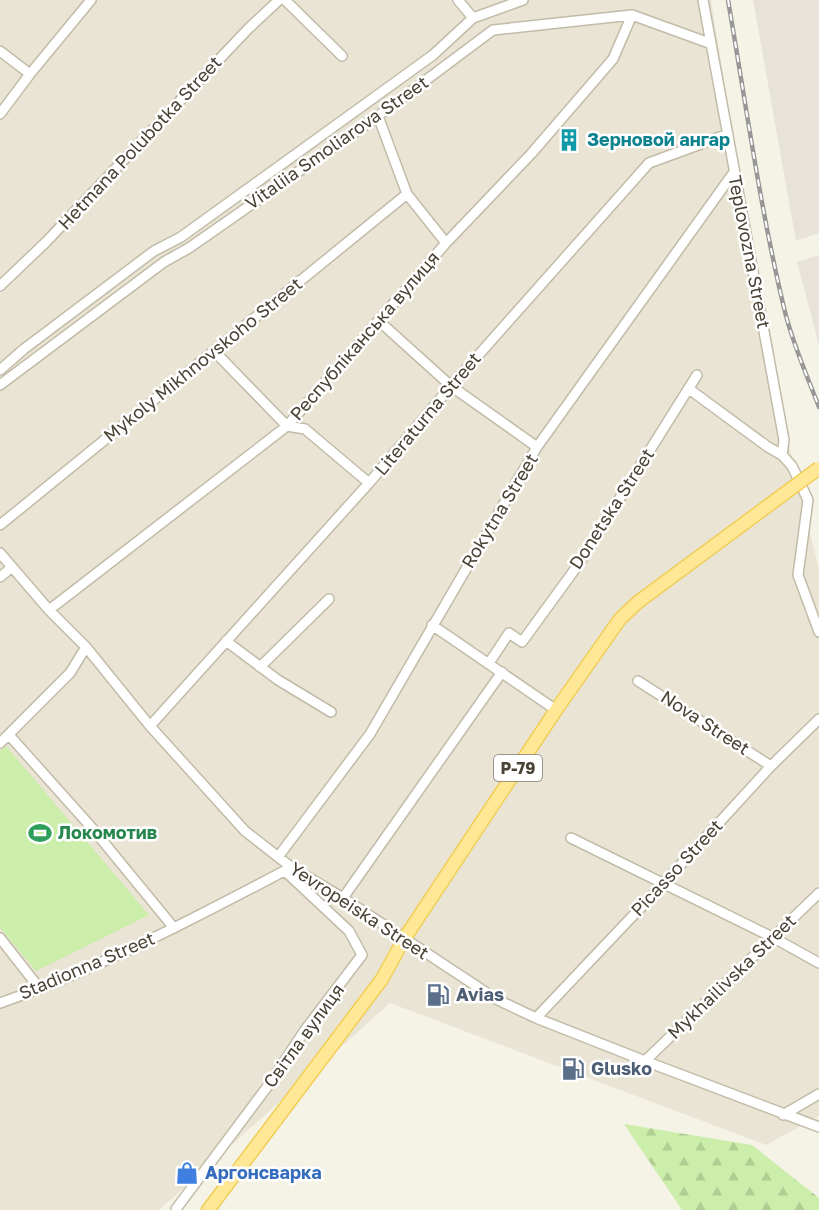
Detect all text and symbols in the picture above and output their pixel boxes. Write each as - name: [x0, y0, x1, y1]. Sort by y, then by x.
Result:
- street label: Hetmana Polubotka Street: [53, 51, 225, 234]
- street label: Vitaliia Smoliarova Street: [241, 71, 432, 214]
- building icon: Зерновой ангар: [556, 127, 582, 153]
- place label: Зерновой ангар: [587, 128, 730, 150]
- street label: Teplovozna Street: [724, 173, 776, 330]
- street label: Республіканська вулиця: [285, 246, 444, 424]
- street label: Mykoly Mikhnovskoho Street: [99, 272, 306, 446]
- street label: Literaturna Street: [369, 347, 485, 479]
- street label: Donetska Street: [564, 444, 658, 573]
- street label: Rokytna Street: [456, 449, 542, 572]
- street label: Nova Street: [657, 685, 754, 759]
- road number: Р-79: [494, 755, 542, 781]
- street label: Picasso Street: [626, 814, 727, 920]
- sports icon: Локомотив: [27, 820, 53, 846]
- place label: Локомотив: [58, 821, 157, 843]
- street label: Yevropeiska Street: [286, 857, 433, 963]
- street label: Mykhailivska Street: [663, 909, 800, 1043]
- street label: Stadionna Street: [15, 927, 158, 1004]
- street label: Світла вулиця: [258, 979, 348, 1092]
- fuel station icon: Avias: [425, 982, 451, 1008]
- place label: Avias: [456, 983, 504, 1005]
- fuel station icon: Glusko: [560, 1056, 586, 1082]
- place label: Glusko: [591, 1057, 652, 1079]
- shop icon: Аргонсварка: [174, 1160, 200, 1186]
- place label: Аргонсварка: [205, 1161, 322, 1183]

